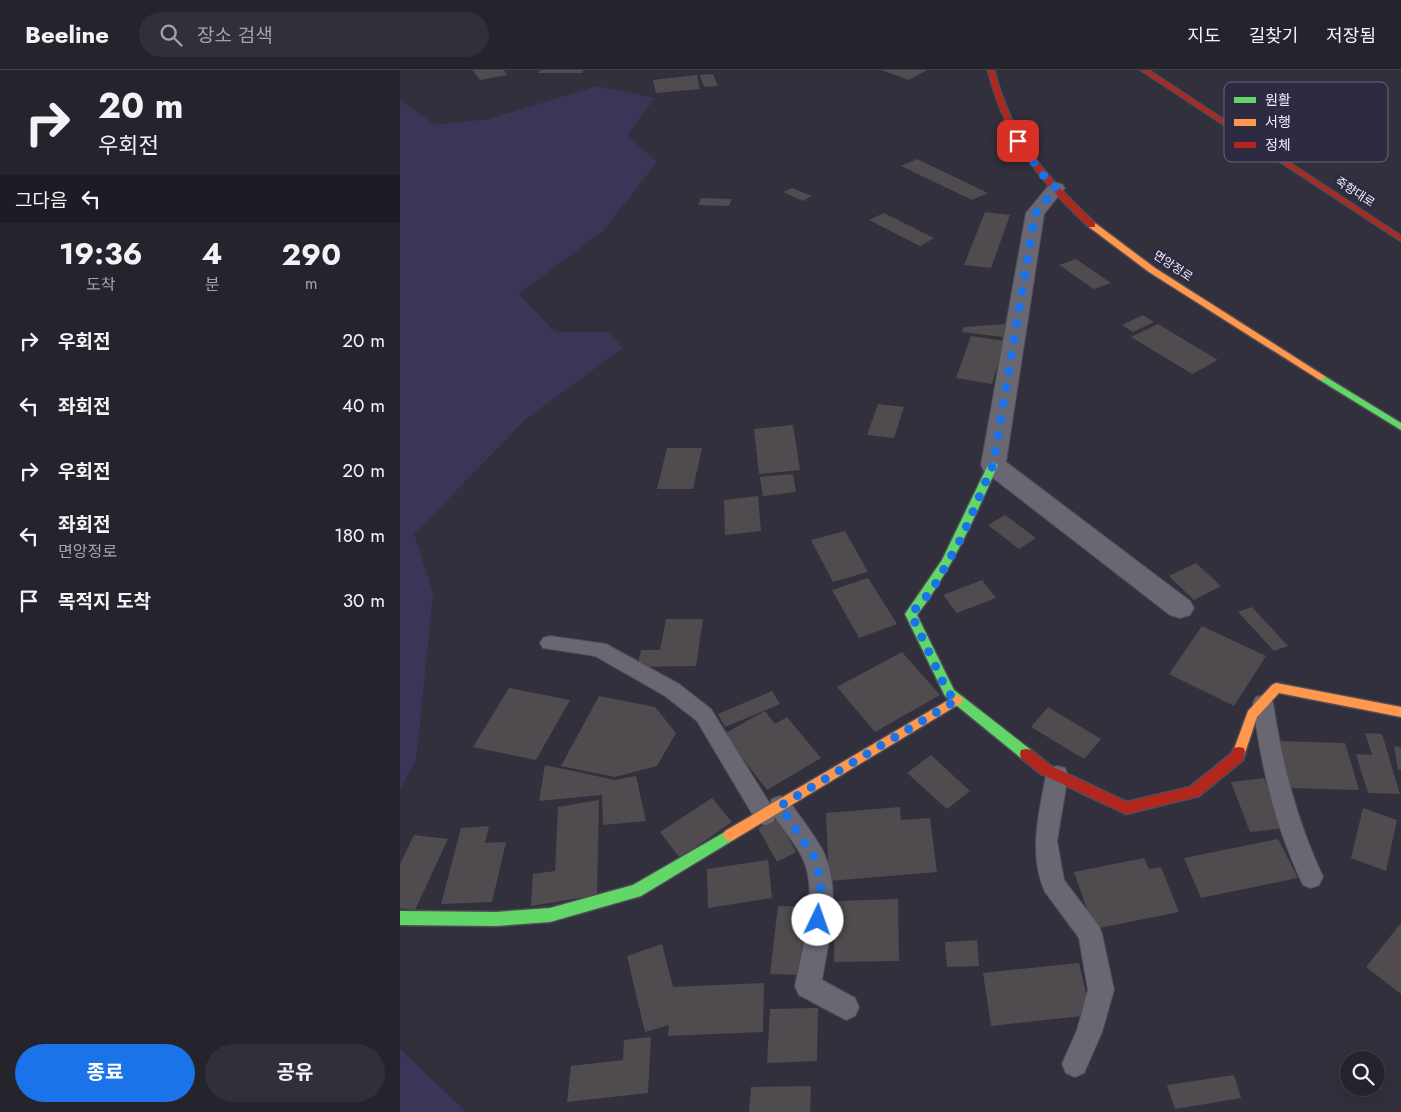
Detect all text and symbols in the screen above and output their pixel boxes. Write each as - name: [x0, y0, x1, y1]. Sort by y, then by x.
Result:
- search box: [139, 12, 489, 57]
- text: Beeline: [25, 17, 109, 52]
- icon: search: [157, 21, 185, 49]
- text: 장소 검색: [197, 22, 273, 49]
- text: 지도: [1188, 23, 1221, 49]
- text: 길찾기: [1249, 23, 1298, 49]
- text: 저장됨: [1326, 23, 1376, 49]
- text: 20 m: [98, 81, 183, 131]
- legend: [1224, 82, 1388, 162]
- icon: right: [15, 90, 80, 155]
- text: 원활: [1265, 90, 1291, 110]
- text: 서행: [1265, 112, 1291, 132]
- pin: [997, 120, 1039, 162]
- icon: arrive: [1004, 127, 1032, 155]
- text: 우회전: [98, 129, 159, 161]
- text: 정체: [1265, 135, 1291, 155]
- street label: 죽향대로: [1332, 172, 1378, 212]
- icon: left: [77, 185, 105, 213]
- text: 그다음: [15, 187, 67, 214]
- text: 19:36: [59, 232, 143, 275]
- text: 4: [202, 232, 223, 275]
- text: 290: [281, 233, 341, 276]
- street label: 면앙정로: [1150, 246, 1196, 286]
- text: m: [305, 272, 317, 295]
- text: 도착: [86, 273, 116, 296]
- text: 분: [205, 273, 219, 296]
- icon: right: [15, 327, 43, 355]
- text: 20 m: [342, 327, 385, 354]
- text: 우회전: [58, 328, 110, 355]
- icon: left: [15, 392, 43, 420]
- text: 40 m: [342, 392, 385, 419]
- text: 좌회전: [58, 393, 110, 420]
- icon: right: [15, 457, 43, 485]
- text: 20 m: [342, 457, 385, 484]
- text: 우회전: [58, 458, 110, 485]
- text: 좌회전: [58, 511, 110, 538]
- icon: left: [15, 522, 43, 550]
- text: 180 m: [334, 522, 385, 549]
- text: 면앙정로: [58, 540, 117, 563]
- icon: arrive: [15, 587, 43, 615]
- text: 30 m: [343, 587, 385, 614]
- text: 목적지 도착: [58, 588, 151, 615]
- position arrow: [791, 893, 843, 945]
- button: 종료: [15, 1044, 195, 1102]
- button: 공유: [205, 1044, 385, 1102]
- map controls: [1340, 1051, 1385, 1096]
- button: search: [1340, 1051, 1385, 1096]

